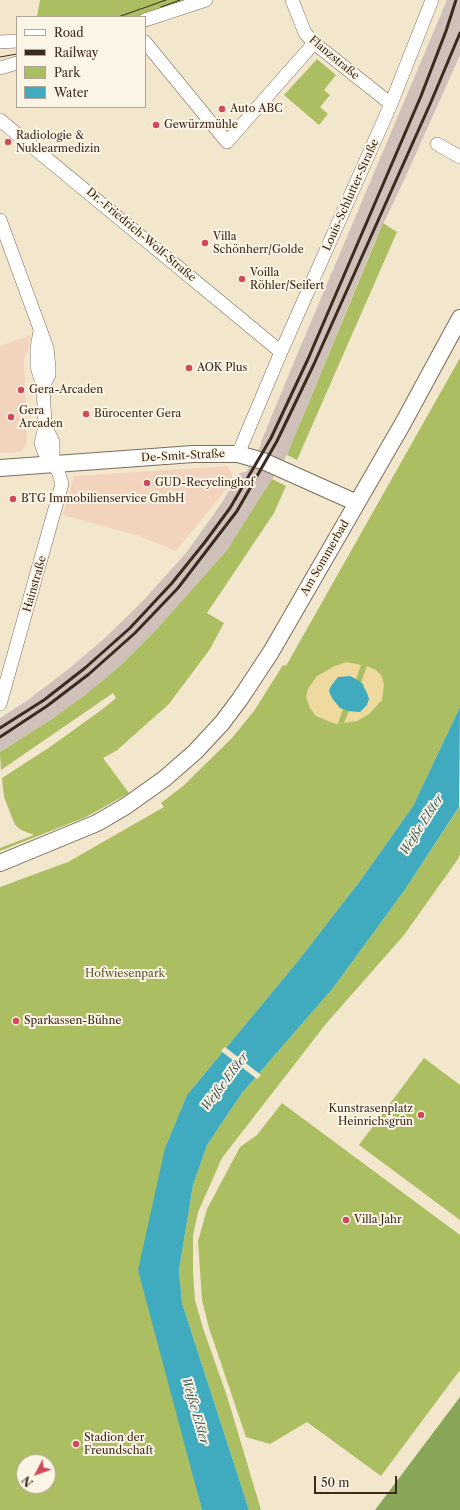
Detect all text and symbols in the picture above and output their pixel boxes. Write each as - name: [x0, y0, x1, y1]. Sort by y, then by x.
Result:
- legend: [16, 16, 146, 108]
- text: Road: [54, 25, 84, 40]
- street label: Flanzstraße: [306, 33, 362, 83]
- text: Railway: [54, 45, 99, 60]
- text: Park: [54, 65, 80, 80]
- text: Water: [54, 85, 88, 100]
- place label: Auto ABC: [230, 102, 283, 116]
- marker: Auto ABC: [217, 104, 227, 114]
- place label: Gewürzmühle: [164, 118, 238, 132]
- marker: Gewürzmühle: [151, 120, 161, 130]
- place label: Radiologie & Nuklearmedizin: [16, 129, 100, 155]
- marker: Radiologie & Nuklearmedizin: [3, 137, 13, 147]
- street label: Louis-Schlutter-Straße: [320, 137, 382, 253]
- street label: Dr.-Friedrich-Wolf-Straße: [84, 185, 198, 285]
- place label: Villa Schönherr/Golde: [213, 230, 304, 256]
- marker: Villa Schönherr/Golde: [200, 238, 210, 248]
- place label: Voilla Röhler/Seifert: [250, 266, 324, 292]
- marker: Voilla Röhler/Seifert: [237, 274, 247, 284]
- place label: AOK Plus: [197, 361, 247, 375]
- marker: AOK Plus: [184, 363, 194, 373]
- place label: Gera-Arcaden: [29, 383, 103, 397]
- marker: Gera-Arcaden: [16, 385, 26, 395]
- place label: Gera Arcaden: [19, 404, 63, 430]
- place label: Bürocenter Gera: [94, 407, 181, 421]
- marker: Bürocenter Gera: [81, 409, 91, 419]
- marker: Gera Arcaden: [6, 412, 16, 422]
- street label: De-Smit-Straße: [141, 447, 225, 465]
- place label: GUD-Recyclinghof: [155, 476, 254, 490]
- marker: GUD-Recyclinghof: [142, 478, 152, 488]
- place label: BTG Immobilienservice GmbH: [21, 492, 184, 506]
- marker: BTG Immobilienservice GmbH: [8, 494, 18, 504]
- street label: Am Sommerbad: [298, 518, 352, 598]
- street label: Hainstraße: [21, 554, 49, 614]
- water label: Weiße Elster: [397, 792, 447, 858]
- park label: Hofwiesenpark: [85, 967, 165, 981]
- place label: Sparkassen-Bühne: [24, 1014, 121, 1028]
- marker: Sparkassen-Bühne: [11, 1016, 21, 1026]
- water label: Weiße Elster: [198, 1050, 252, 1114]
- place label: Kunstrasenplatz Heinrichsgrün: [329, 1102, 413, 1128]
- marker: Kunstrasenplatz Heinrichsgrün: [416, 1110, 426, 1120]
- place label: Villa Jahr: [354, 1213, 402, 1227]
- marker: Villa Jahr: [341, 1215, 351, 1225]
- water label: Weiße Elster: [179, 1376, 211, 1446]
- place label: Stadion der Freundschaft: [84, 1431, 153, 1457]
- marker: Stadion der Freundschaft: [71, 1439, 81, 1449]
- north arrow: [16, 1454, 56, 1494]
- scale bar: [316, 1468, 399, 1494]
- text: N: [19, 1473, 36, 1489]
- text: 50 m: [321, 1475, 350, 1490]

